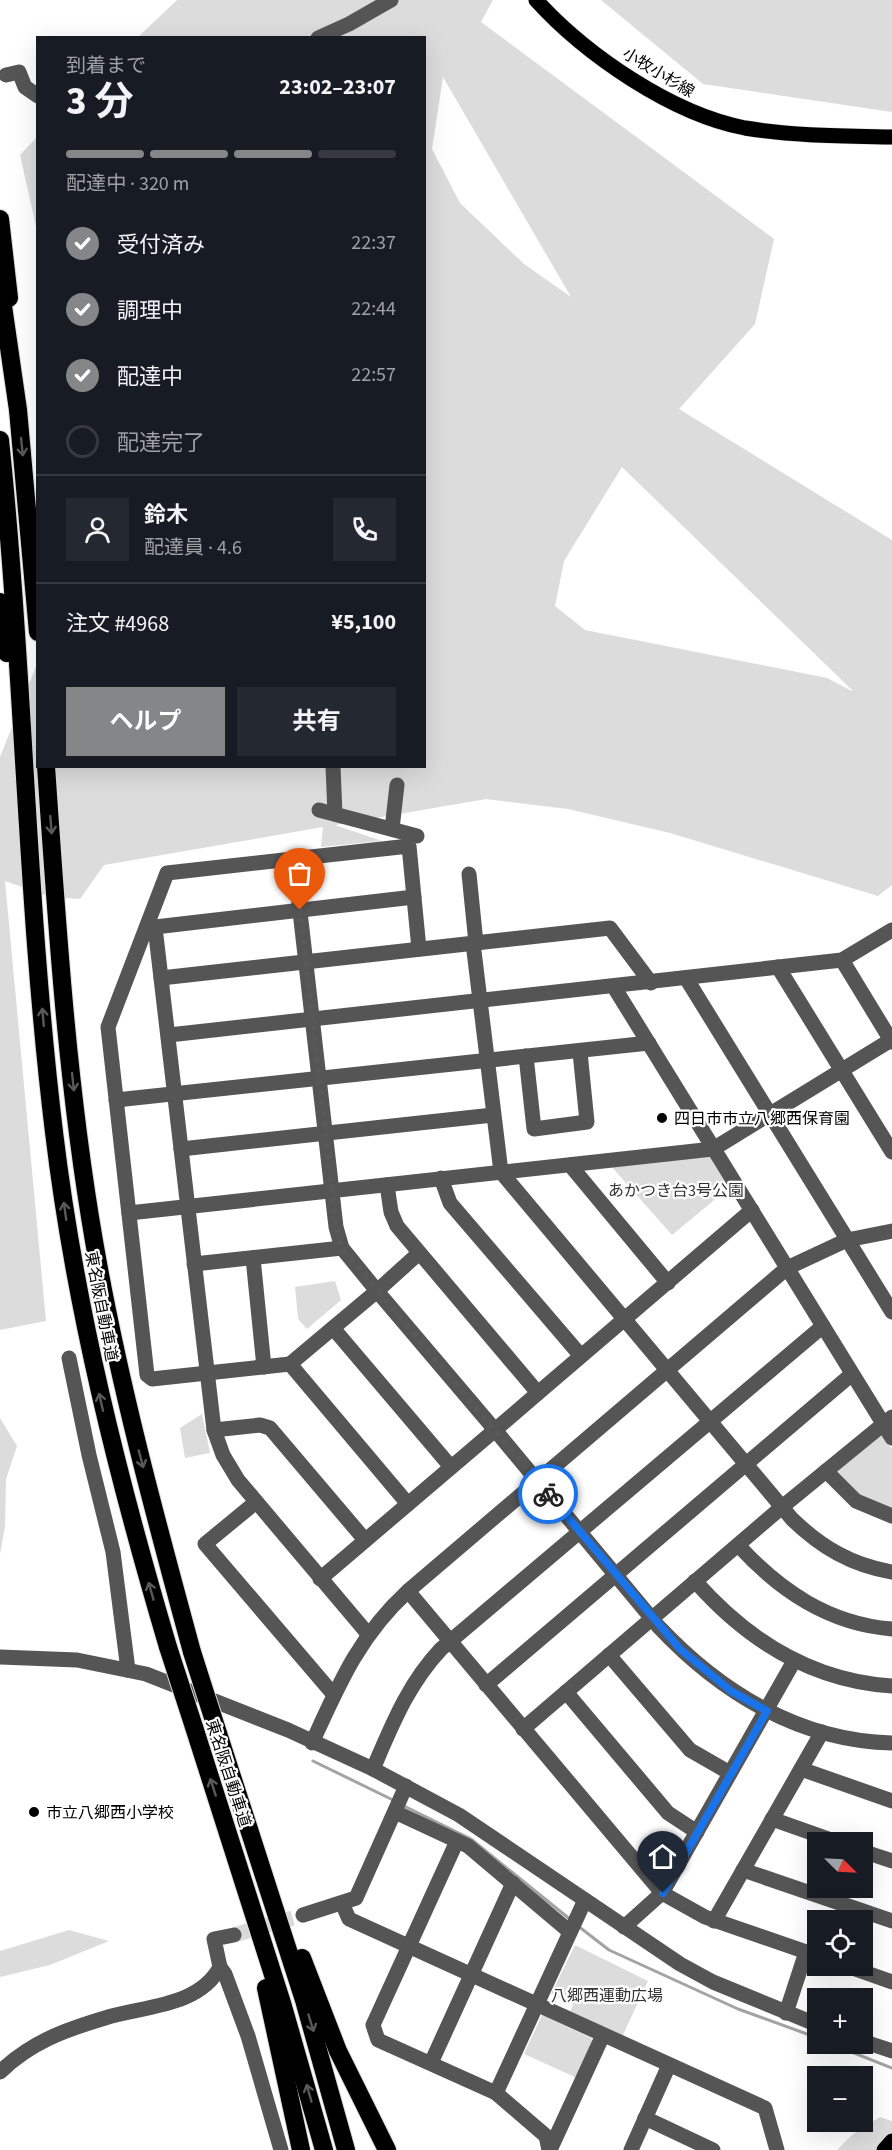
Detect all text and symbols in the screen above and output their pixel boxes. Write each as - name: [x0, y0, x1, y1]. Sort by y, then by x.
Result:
- street label: 小牧小杉線: [619, 43, 698, 103]
- text: 到着まで: [66, 52, 146, 80]
- text: 23:02–23:07: [279, 71, 396, 103]
- text: 3 分: [66, 74, 133, 130]
- text: 配達中 · 320 m: [66, 170, 189, 198]
- icon: check: [66, 227, 99, 260]
- text: 受付済み: [117, 229, 205, 261]
- text: 22:37: [351, 229, 396, 257]
- icon: check: [66, 293, 99, 326]
- text: 調理中: [117, 295, 183, 327]
- text: 22:44: [351, 295, 396, 323]
- icon: check: [66, 359, 99, 392]
- text: 配達中: [117, 361, 183, 393]
- text: 22:57: [351, 361, 396, 389]
- text: 配達完了: [117, 427, 205, 459]
- one-way arrow: [17, 436, 28, 456]
- button: person: [66, 498, 129, 561]
- button: phone: [333, 498, 396, 561]
- text: 鈴木: [144, 499, 188, 531]
- text: 配達員 · 4.6: [144, 534, 242, 562]
- text: ¥5,100: [331, 606, 396, 638]
- text: 注文 #4968: [66, 608, 169, 640]
- button: ヘルプ: [66, 687, 225, 756]
- button: 共有: [237, 687, 396, 756]
- one-way arrow: [46, 814, 57, 834]
- pin: [274, 848, 325, 910]
- icon: bag: [283, 857, 316, 890]
- one-way arrow: [37, 1008, 48, 1028]
- one-way arrow: [68, 1071, 79, 1091]
- place label: 四日市市立八郷西保育園: [674, 1108, 850, 1130]
- marker: 四日市市立八郷西保育園: [655, 1111, 669, 1125]
- park label: あかつき台3号公園: [608, 1180, 744, 1202]
- one-way arrow: [59, 1201, 70, 1221]
- street label: 東名阪自動車道: [80, 1249, 123, 1363]
- one-way arrow: [95, 1393, 107, 1412]
- one-way arrow: [136, 1450, 147, 1469]
- courier: [518, 1464, 578, 1524]
- icon: bike: [532, 1478, 565, 1511]
- one-way arrow: [145, 1582, 156, 1601]
- street label: 東名阪自動車道: [200, 1717, 256, 1830]
- one-way arrow: [207, 1778, 218, 1797]
- place label: 市立八郷西小学校: [46, 1802, 174, 1824]
- marker: 市立八郷西小学校: [27, 1805, 41, 1819]
- pin: [637, 1831, 688, 1893]
- north arrow: [807, 1832, 873, 1898]
- map controls: [807, 1832, 873, 2132]
- icon: home: [646, 1840, 679, 1873]
- button: locate: [807, 1910, 873, 1976]
- park label: 八郷西運動広場: [551, 1985, 663, 2007]
- button: +: [807, 1988, 873, 2054]
- one-way arrow: [306, 2013, 317, 2032]
- button: −: [807, 2066, 873, 2132]
- one-way arrow: [302, 2084, 314, 2103]

